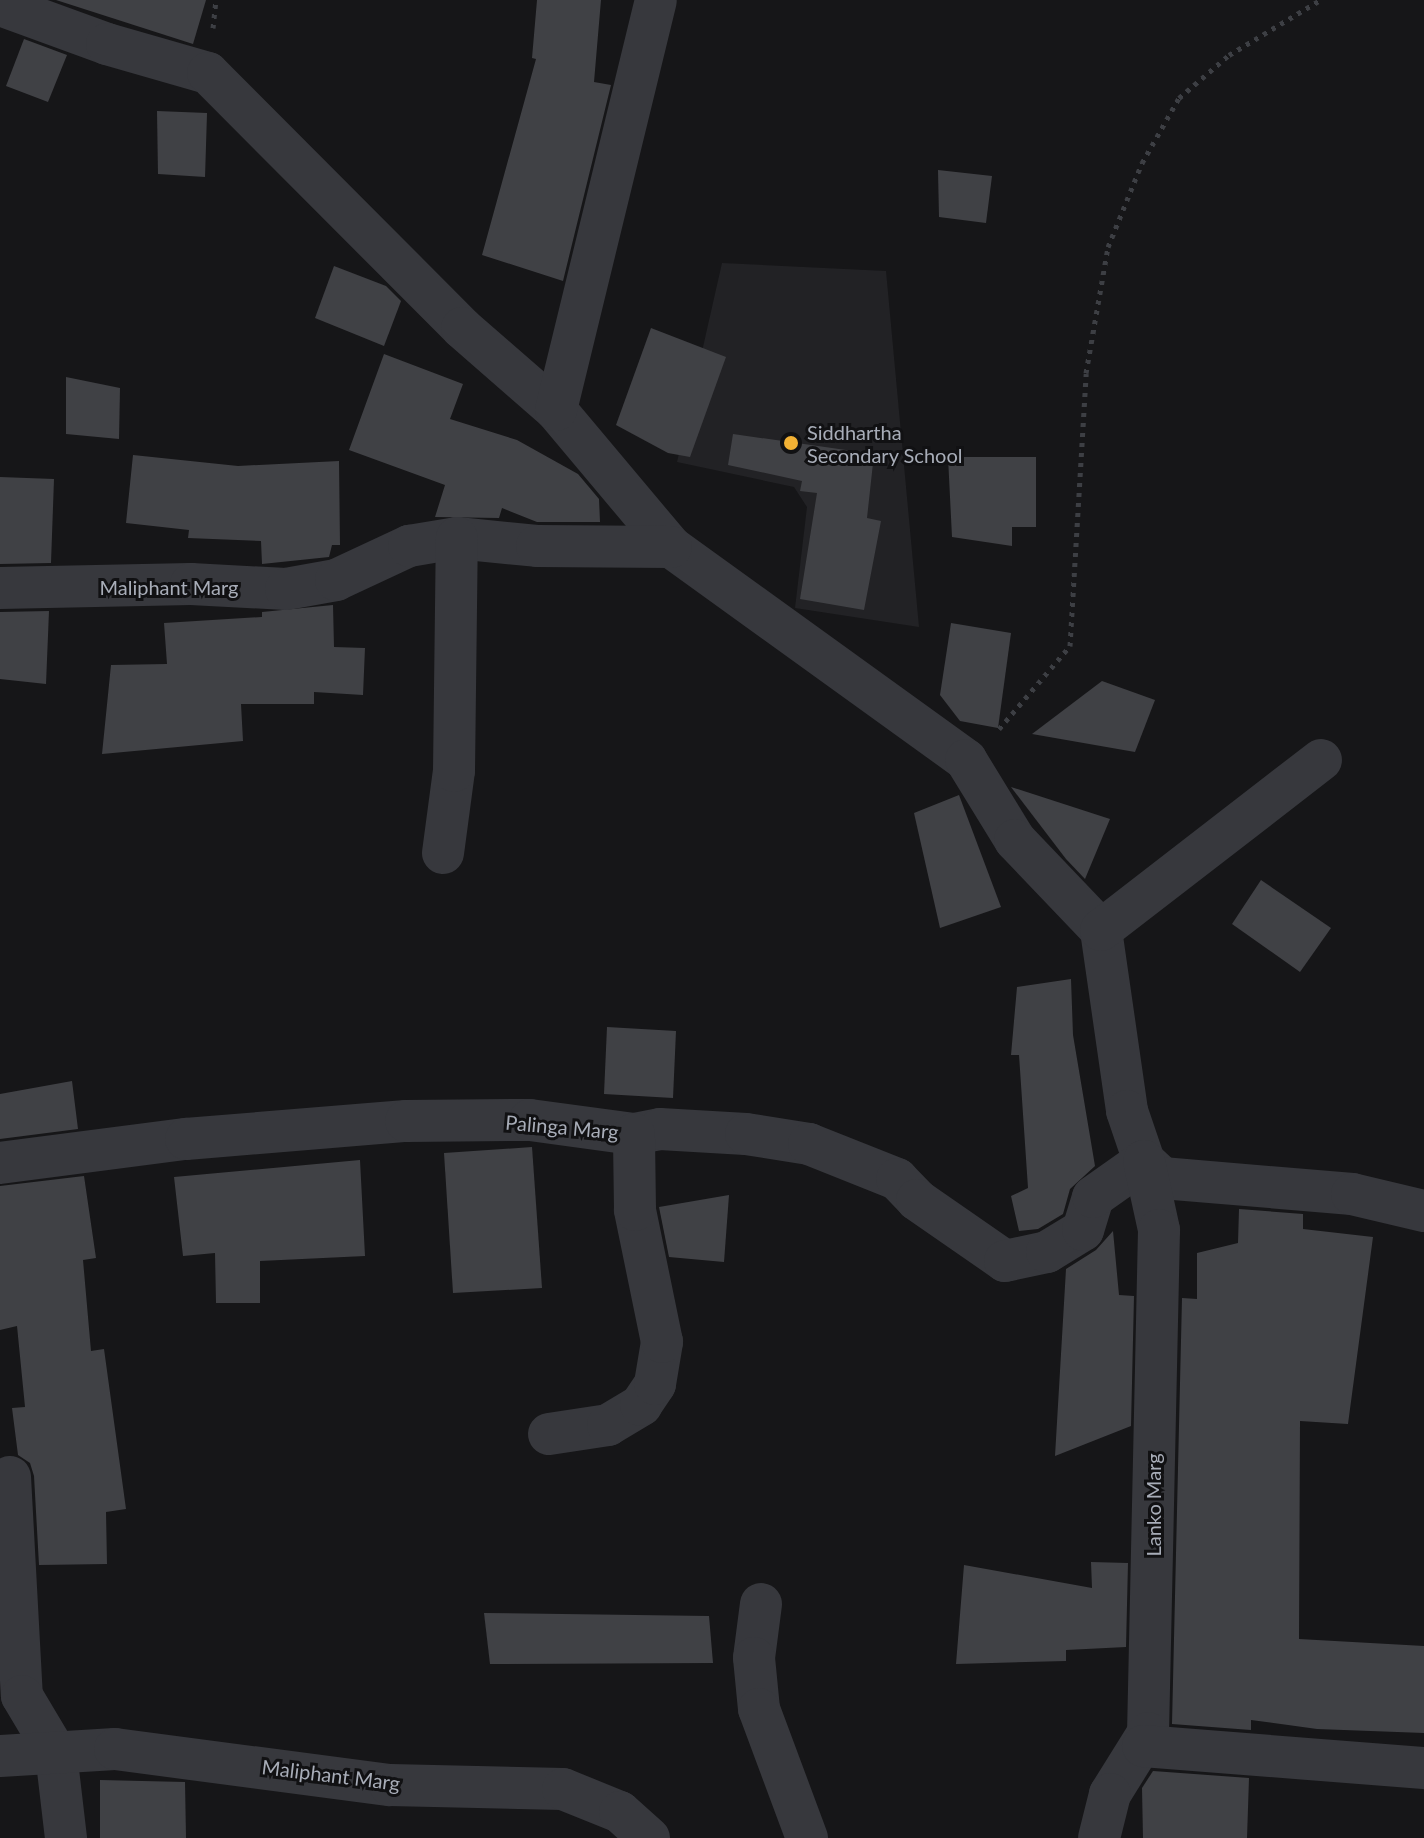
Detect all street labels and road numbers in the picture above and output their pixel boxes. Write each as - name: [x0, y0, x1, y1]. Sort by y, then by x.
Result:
- street label: Maliphant Marg: [99, 575, 239, 599]
- street label: Palinga Marg: [504, 1110, 620, 1144]
- street label: Lanko Marg: [1141, 1453, 1165, 1557]
- street label: Maliphant Marg: [261, 1755, 401, 1795]

